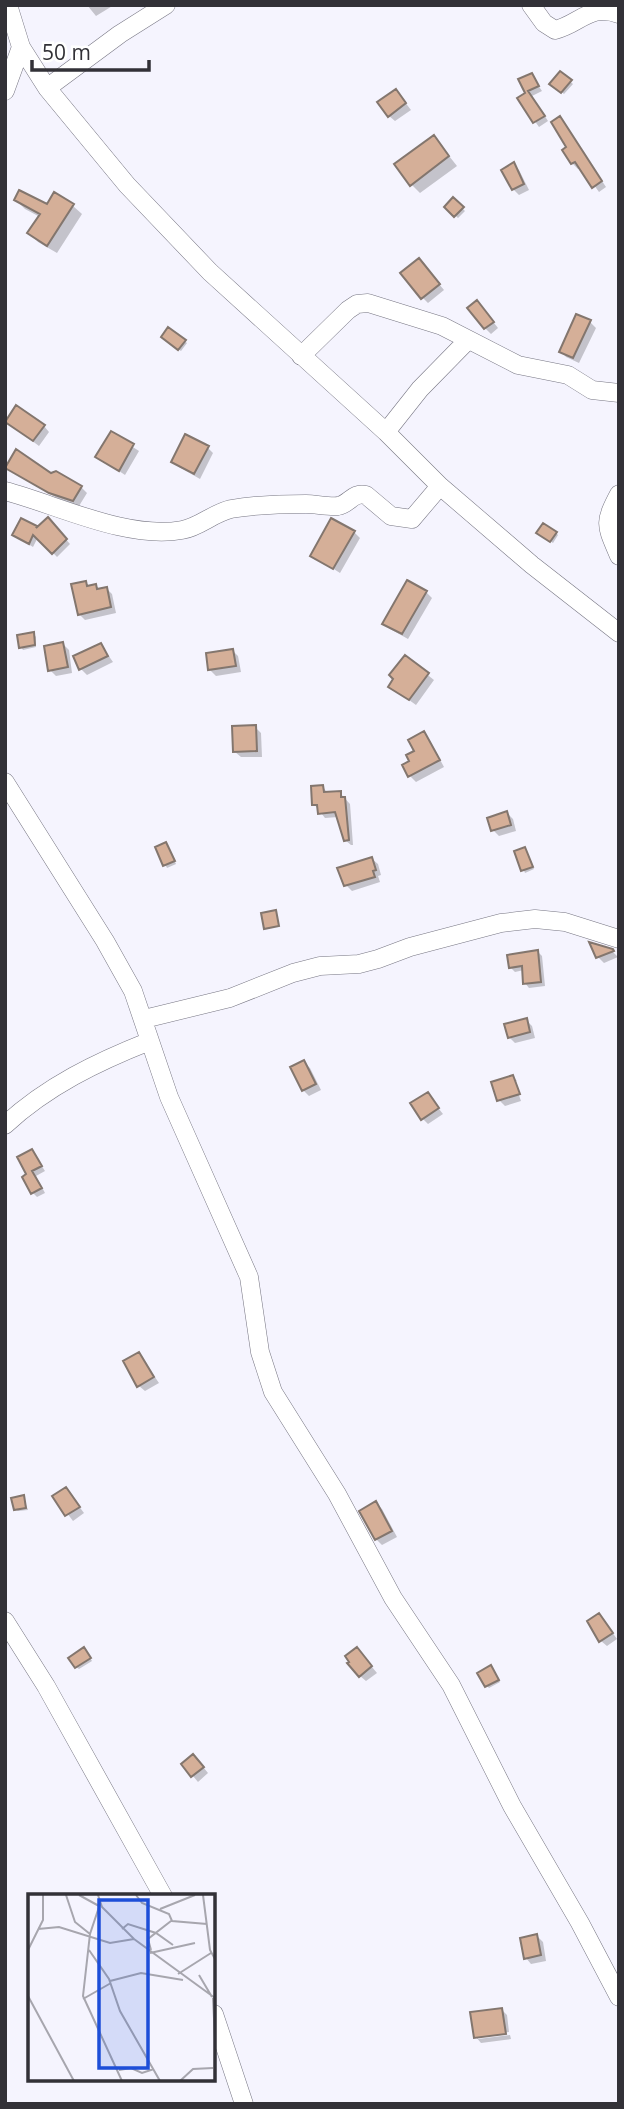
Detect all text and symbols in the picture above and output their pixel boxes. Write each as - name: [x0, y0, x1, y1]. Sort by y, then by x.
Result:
- scale bar: [32, 28, 149, 72]
- text: 50 m: [42, 38, 91, 66]
- inset map: [28, 1894, 215, 2081]

